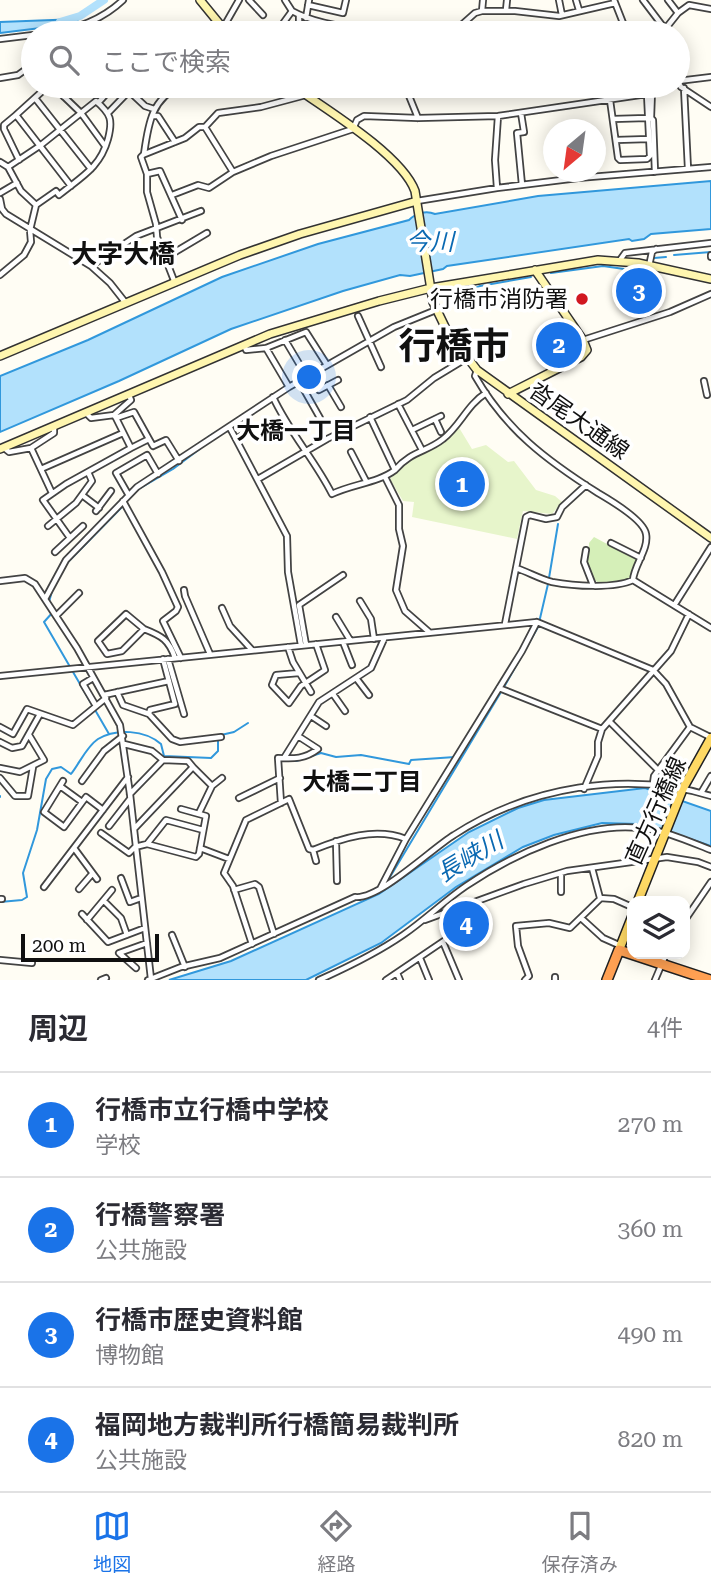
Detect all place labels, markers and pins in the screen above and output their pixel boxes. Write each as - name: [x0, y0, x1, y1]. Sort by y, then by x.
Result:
- pin: 3: [616, 265, 662, 317]
- place label: 行橋市消防署: [430, 286, 568, 313]
- marker: 行橋市消防署: [574, 291, 590, 307]
- pin: 2: [536, 319, 582, 371]
- pin: 1: [439, 458, 485, 510]
- pin: 4: [443, 898, 489, 950]

